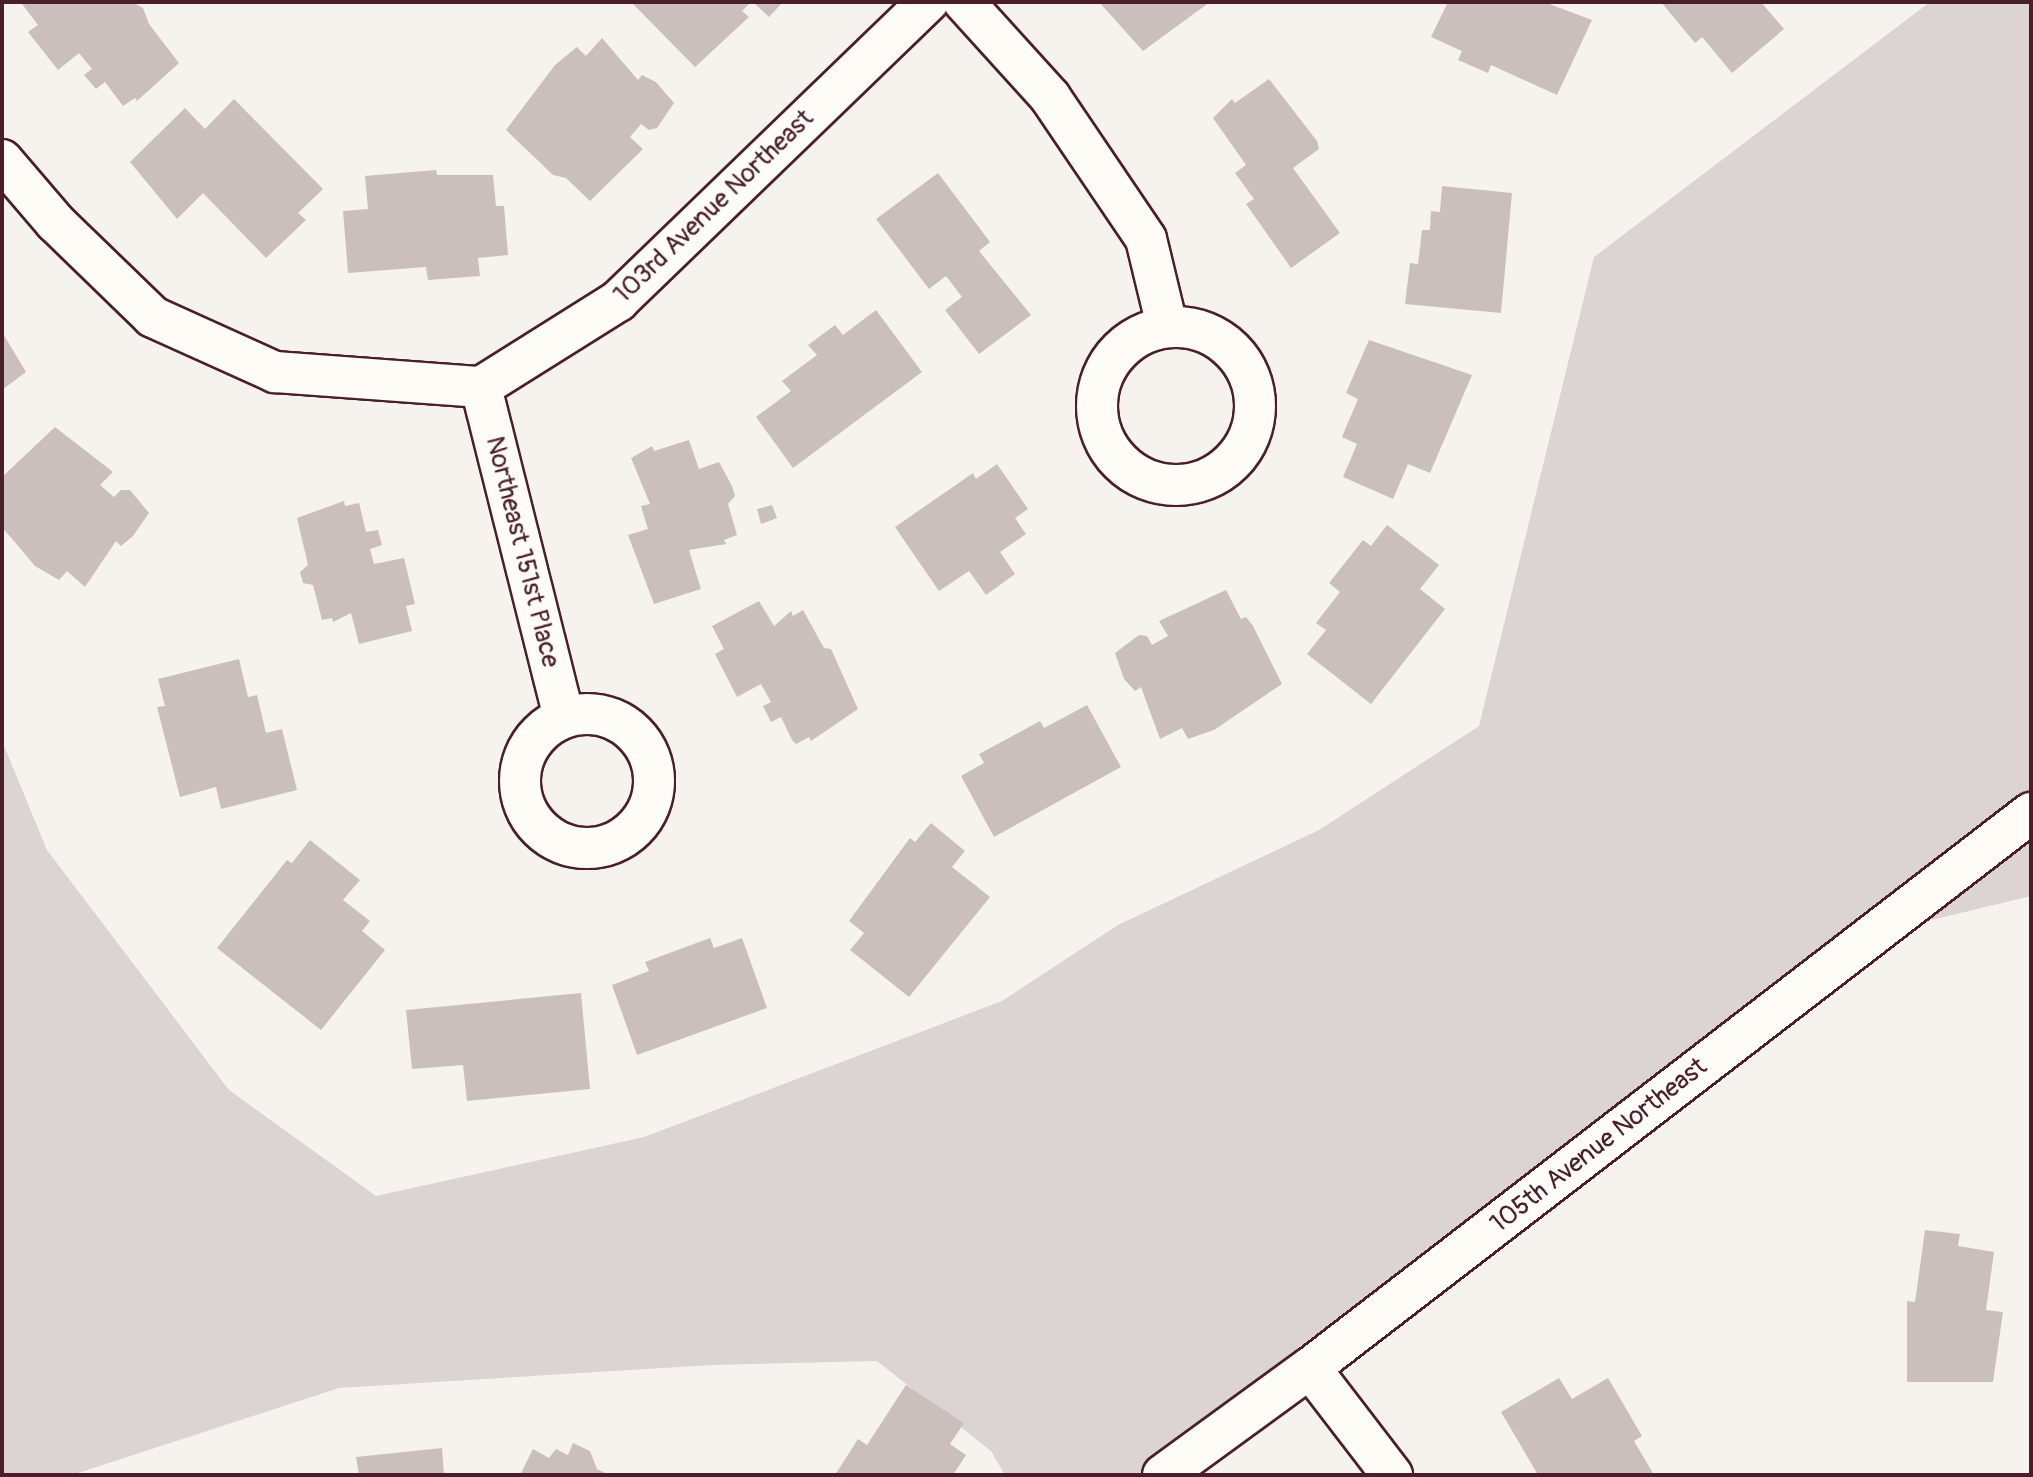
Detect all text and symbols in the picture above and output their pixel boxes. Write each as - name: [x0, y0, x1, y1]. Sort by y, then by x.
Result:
- street label: 103rd Avenue Northeast: [608, 104, 820, 310]
- street label: Northeast 151st Place: [478, 433, 566, 671]
- street label: 105th Avenue Northeast: [1484, 1052, 1714, 1240]

